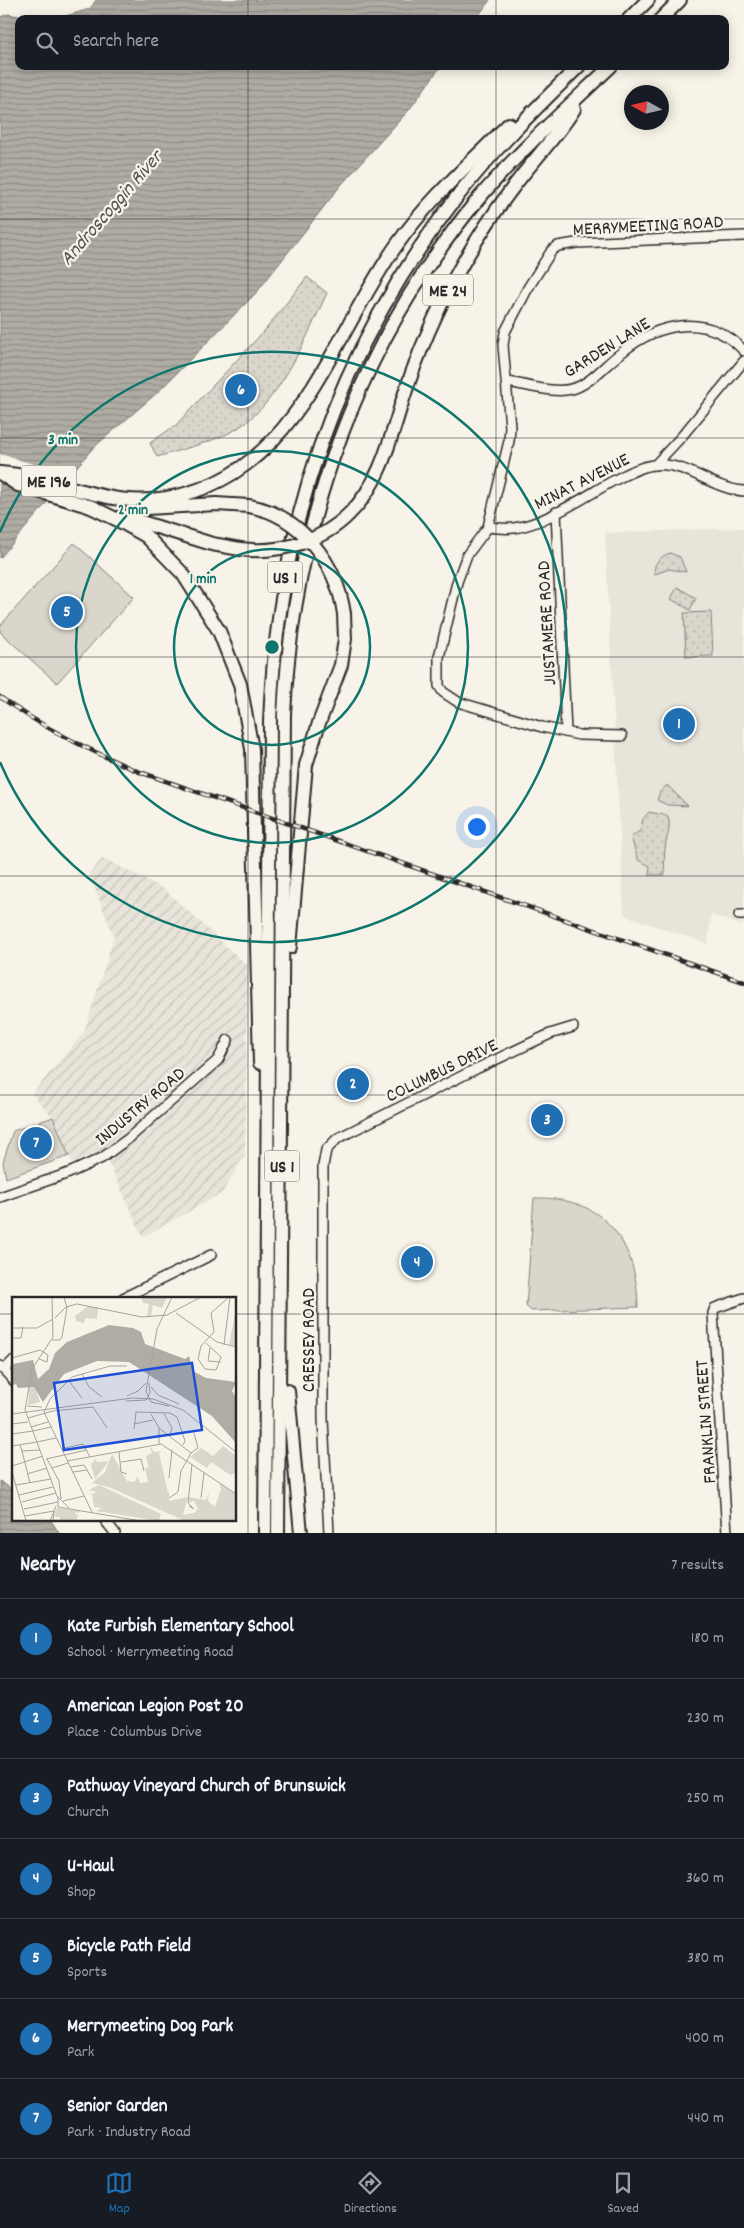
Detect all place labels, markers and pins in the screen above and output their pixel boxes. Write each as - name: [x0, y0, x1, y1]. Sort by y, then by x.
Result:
- pin: 6: [225, 371, 257, 409]
- pin: 5: [51, 593, 83, 631]
- centre of rings: [263, 638, 281, 656]
- pin: 1: [663, 705, 695, 743]
- pin: 2: [337, 1065, 369, 1103]
- pin: 3: [531, 1101, 563, 1139]
- pin: 7: [20, 1124, 52, 1162]
- pin: 4: [401, 1243, 433, 1281]

